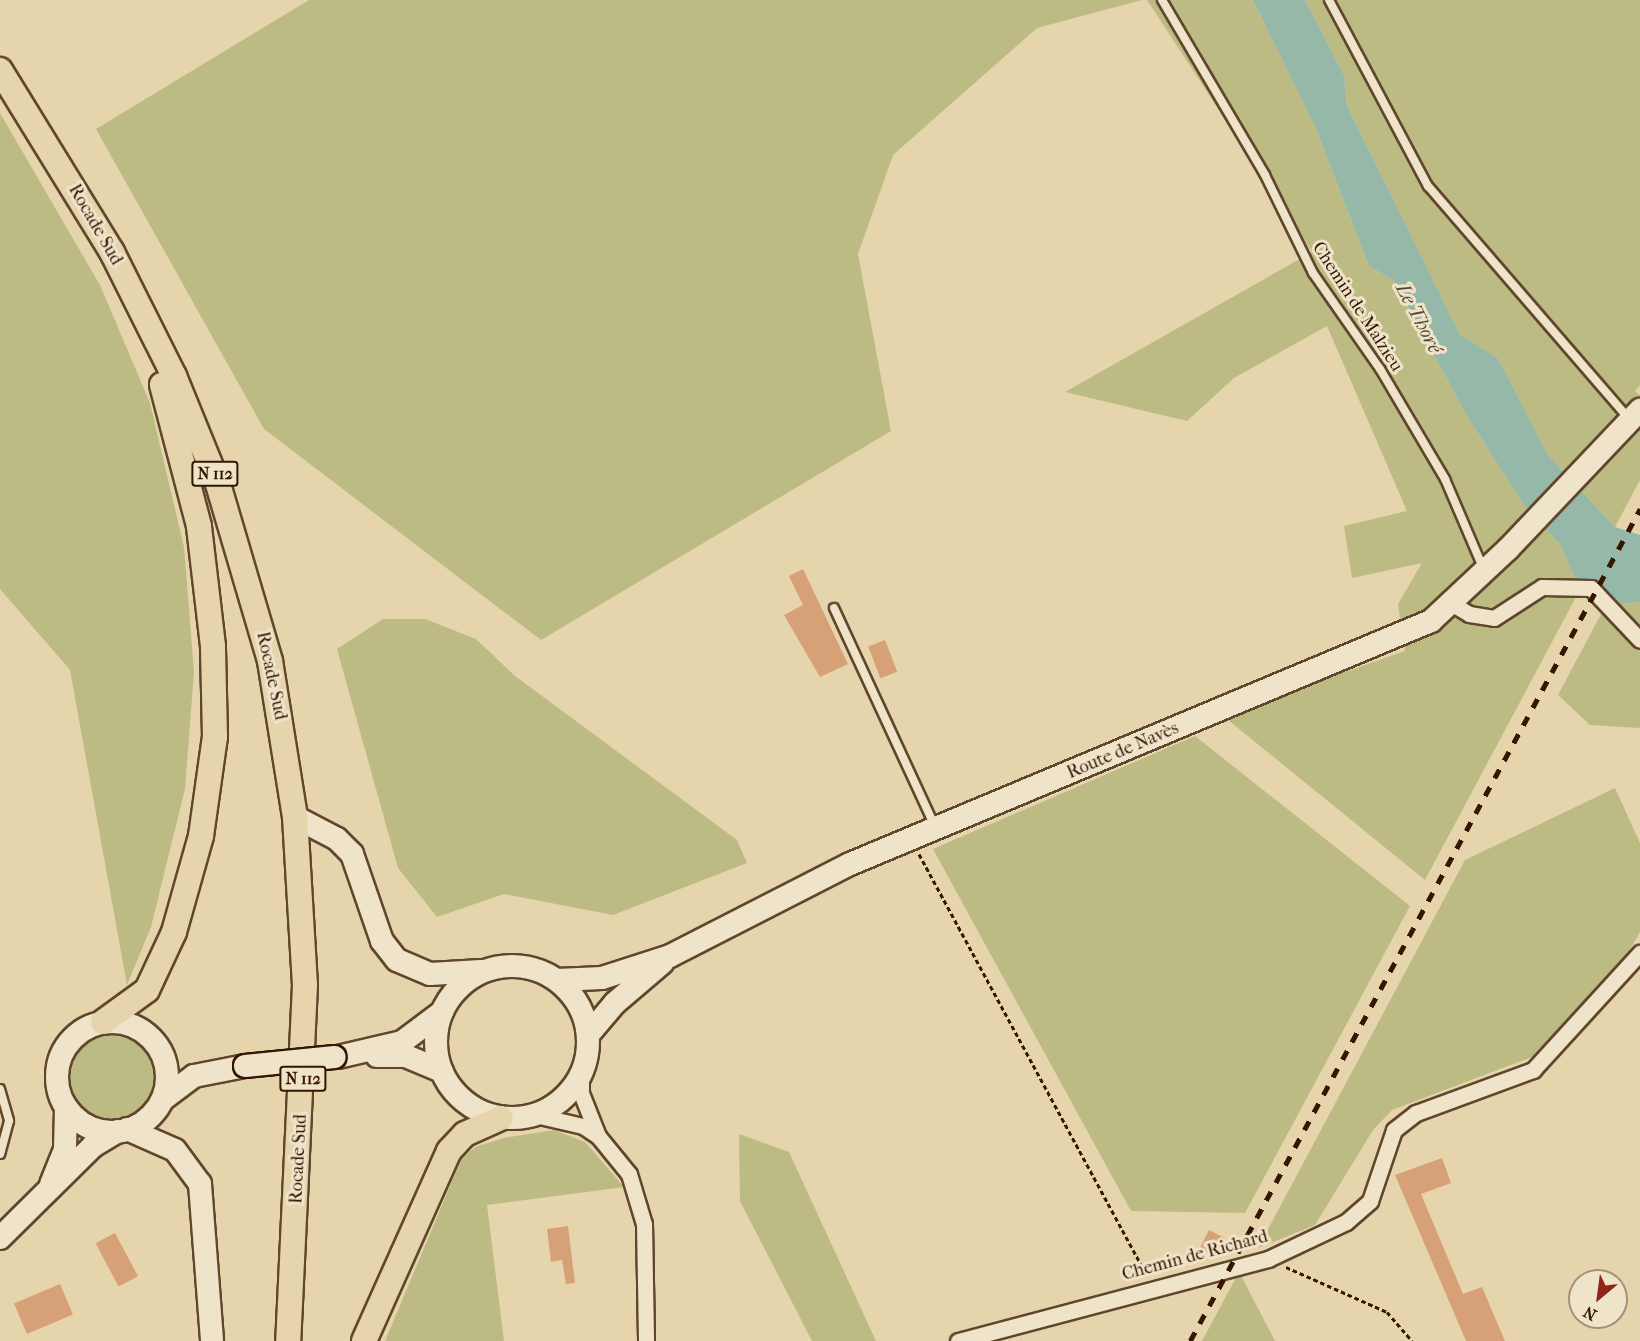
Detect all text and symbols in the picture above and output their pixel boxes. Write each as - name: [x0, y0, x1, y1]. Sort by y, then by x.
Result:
- street label: Rocade Sud: [63, 181, 127, 269]
- street label: Chemin de Malzieu: [1307, 238, 1407, 376]
- water label: Le Thoré: [1391, 279, 1447, 357]
- road number: N 112: [191, 461, 239, 487]
- street label: Rocade Sud: [251, 630, 291, 722]
- street label: Route de Navès: [1064, 718, 1182, 784]
- road number: N 112: [279, 1066, 327, 1092]
- street label: Rocade Sud: [286, 1114, 312, 1204]
- street label: Chemin de Richard: [1120, 1226, 1270, 1286]
- north arrow: [1568, 1269, 1628, 1329]
- text: N: [1580, 1302, 1600, 1325]

